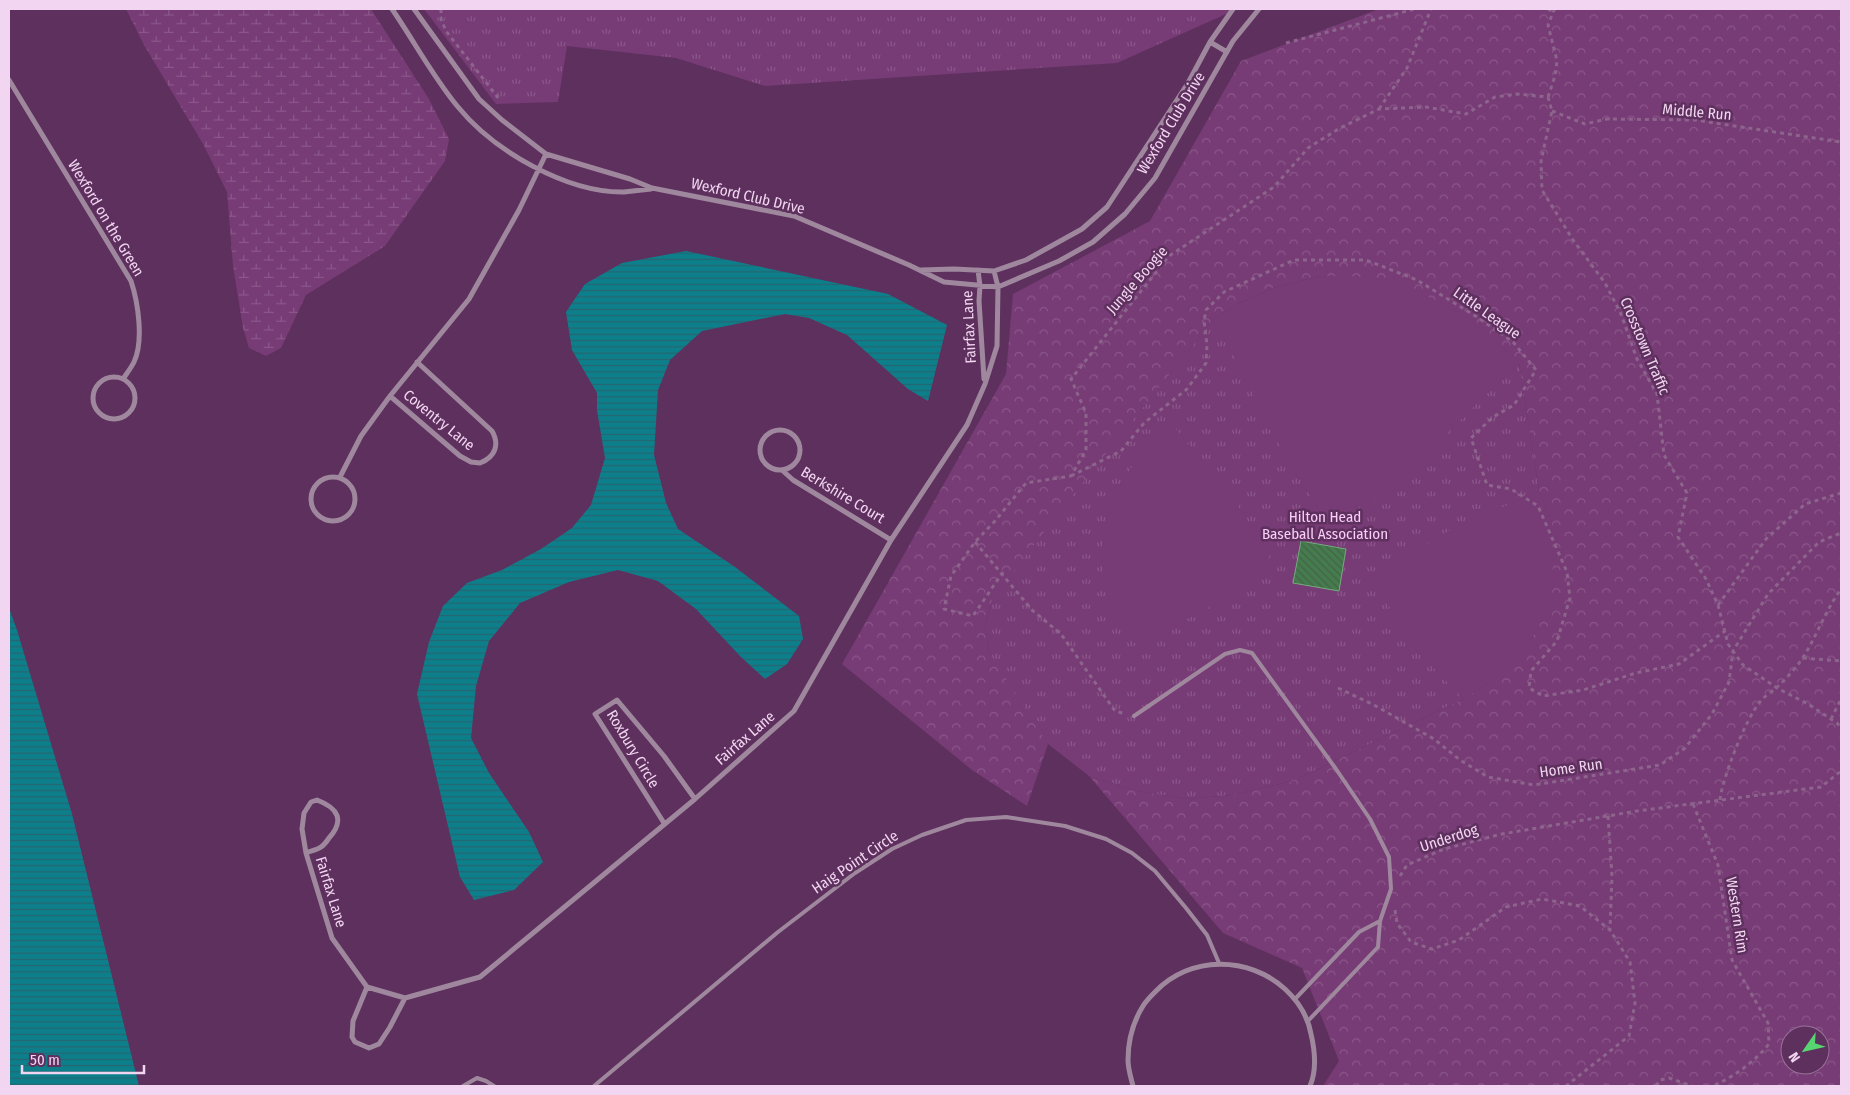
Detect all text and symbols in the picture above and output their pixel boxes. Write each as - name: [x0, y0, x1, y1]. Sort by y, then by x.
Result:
- street label: Wexford Club Drive: [1133, 69, 1209, 177]
- street label: Middle Run: [1662, 100, 1732, 124]
- street label: Wexford on the Green: [64, 156, 148, 280]
- street label: Wexford Club Drive: [689, 174, 807, 218]
- street label: Jungle Boogie: [1103, 242, 1171, 318]
- street label: Little League: [1450, 283, 1524, 343]
- street label: Fairfax Lane: [958, 290, 980, 364]
- street label: Crosstown Traffic: [1616, 295, 1674, 398]
- street label: Coventry Lane: [400, 386, 478, 454]
- street label: Berkshire Court: [798, 463, 888, 527]
- park label: Hilton Head Baseball Association: [1262, 508, 1388, 543]
- street label: Roxbury Circle: [603, 707, 663, 791]
- street label: Fairfax Lane: [712, 707, 778, 769]
- street label: Home Run: [1538, 755, 1604, 781]
- street label: Underdog: [1418, 820, 1480, 856]
- street label: Haig Point Circle: [808, 827, 902, 897]
- street label: Fairfax Lane: [312, 854, 350, 930]
- street label: Western Rim: [1722, 875, 1752, 955]
- north arrow: [1780, 1025, 1830, 1075]
- scale bar: [22, 1042, 145, 1074]
- text: N: [1785, 1049, 1804, 1065]
- text: 50 m: [30, 1051, 60, 1069]

